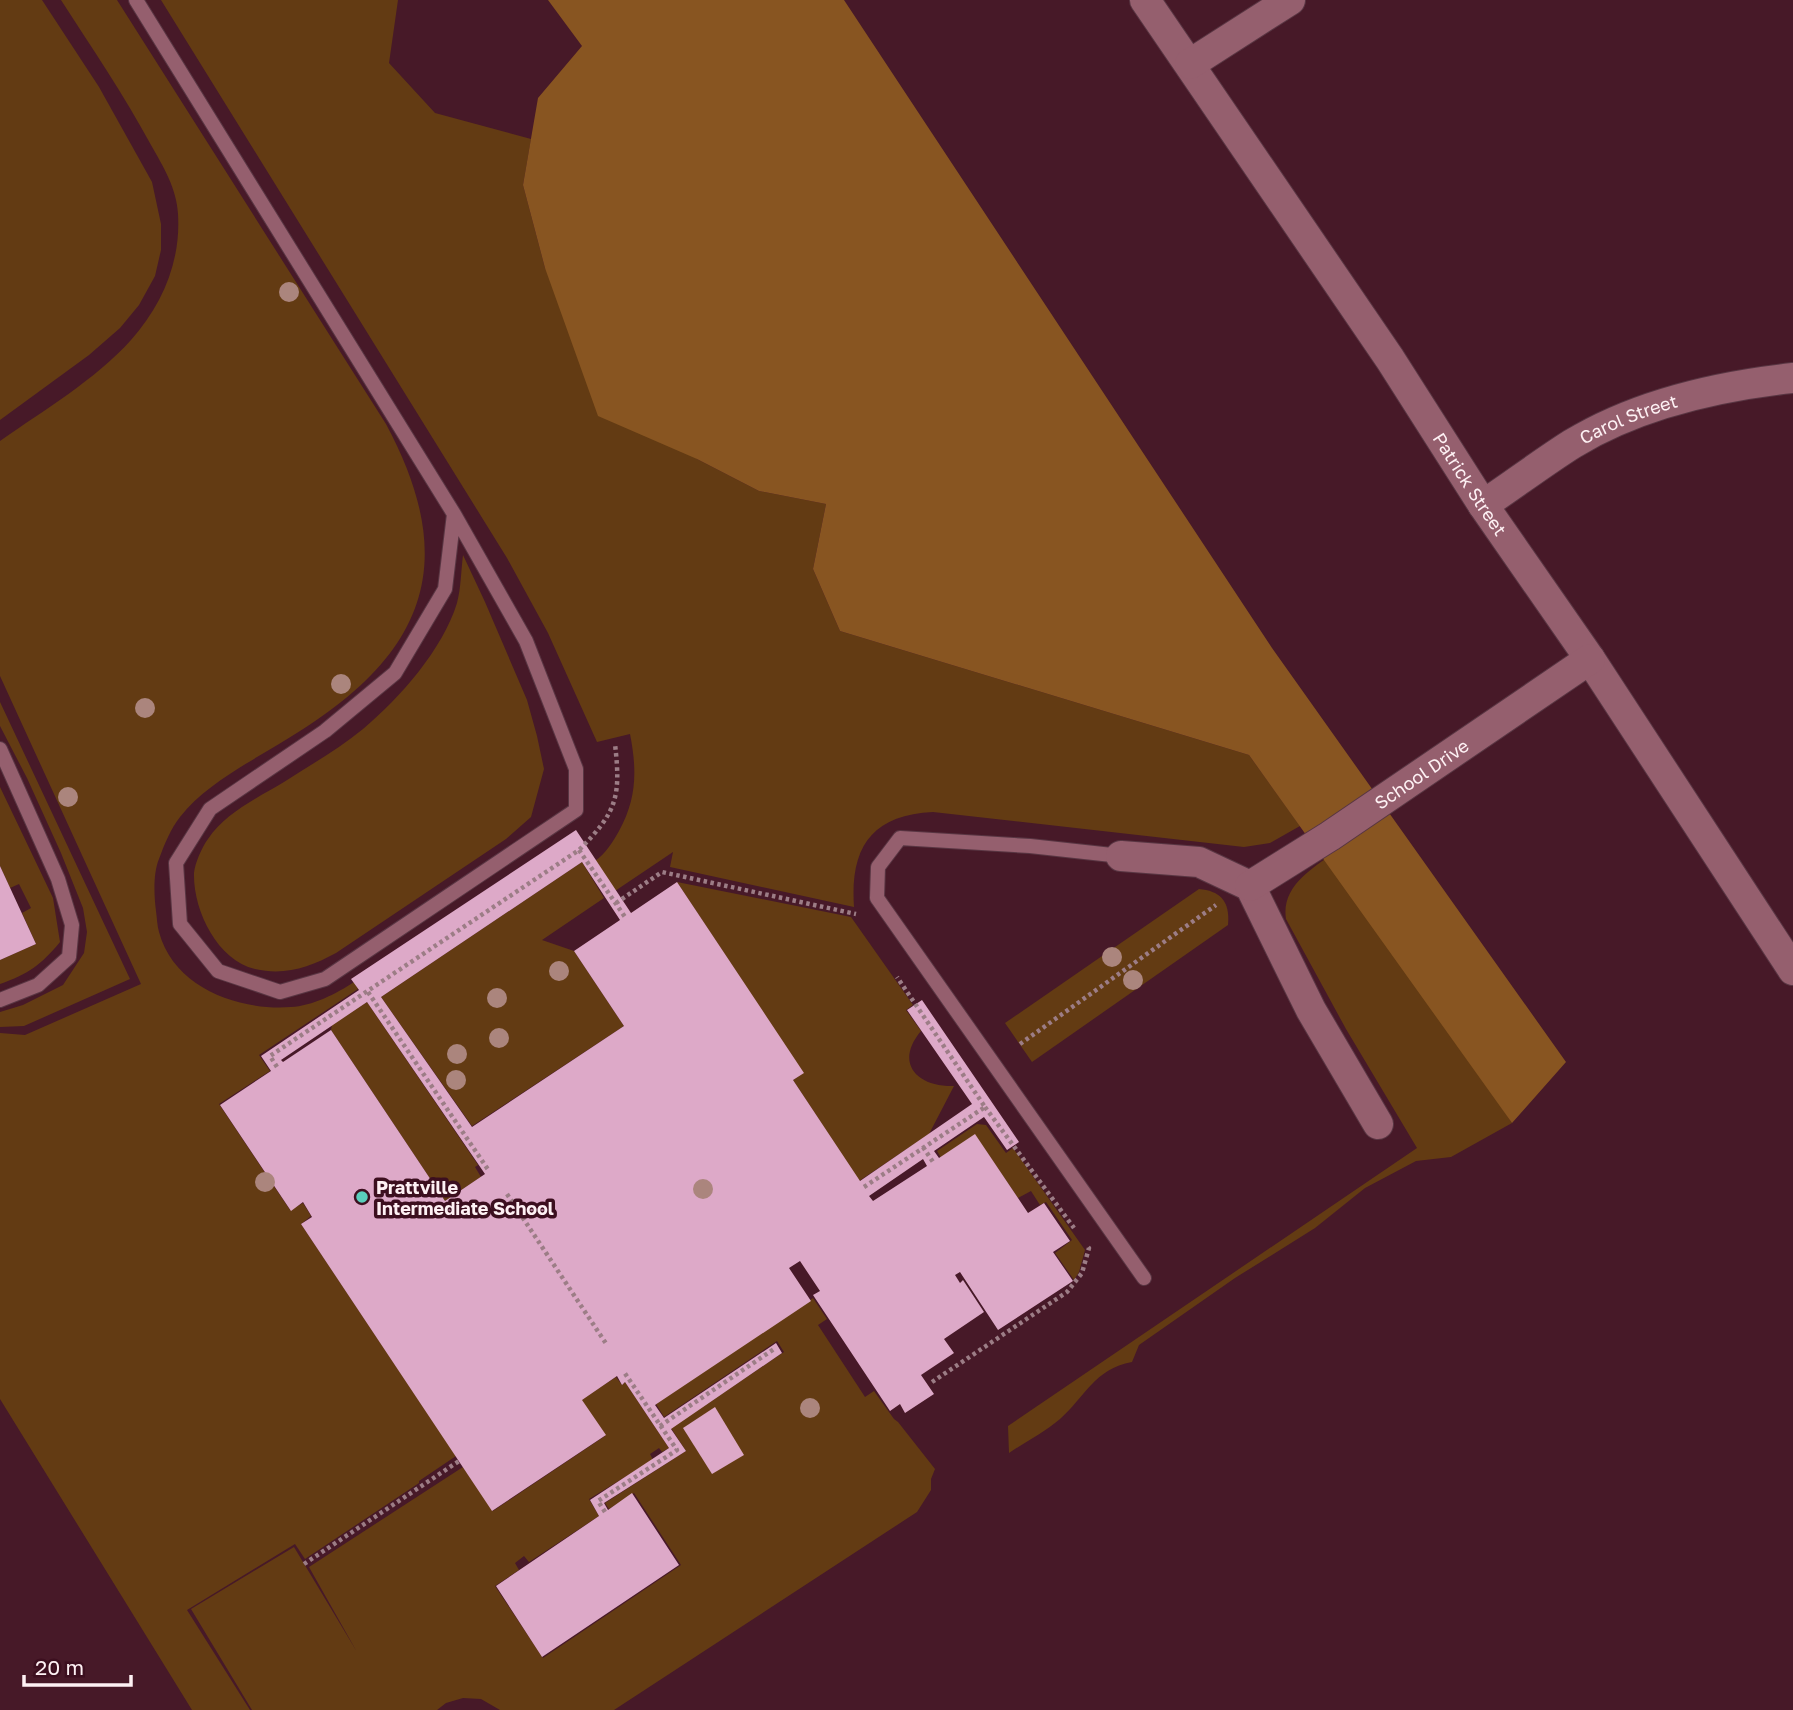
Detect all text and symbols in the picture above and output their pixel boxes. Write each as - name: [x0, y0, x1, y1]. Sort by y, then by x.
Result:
- street label: Carol Street: [1576, 389, 1680, 448]
- street label: Patrick Street: [1429, 428, 1512, 540]
- street label: School Drive: [1370, 734, 1473, 813]
- place label: Prattville Intermediate School: [376, 1176, 554, 1219]
- marker: Prattville Intermediate School: [354, 1189, 370, 1205]
- scale bar: [24, 1644, 131, 1688]
- text: 20 m: [35, 1654, 84, 1680]

